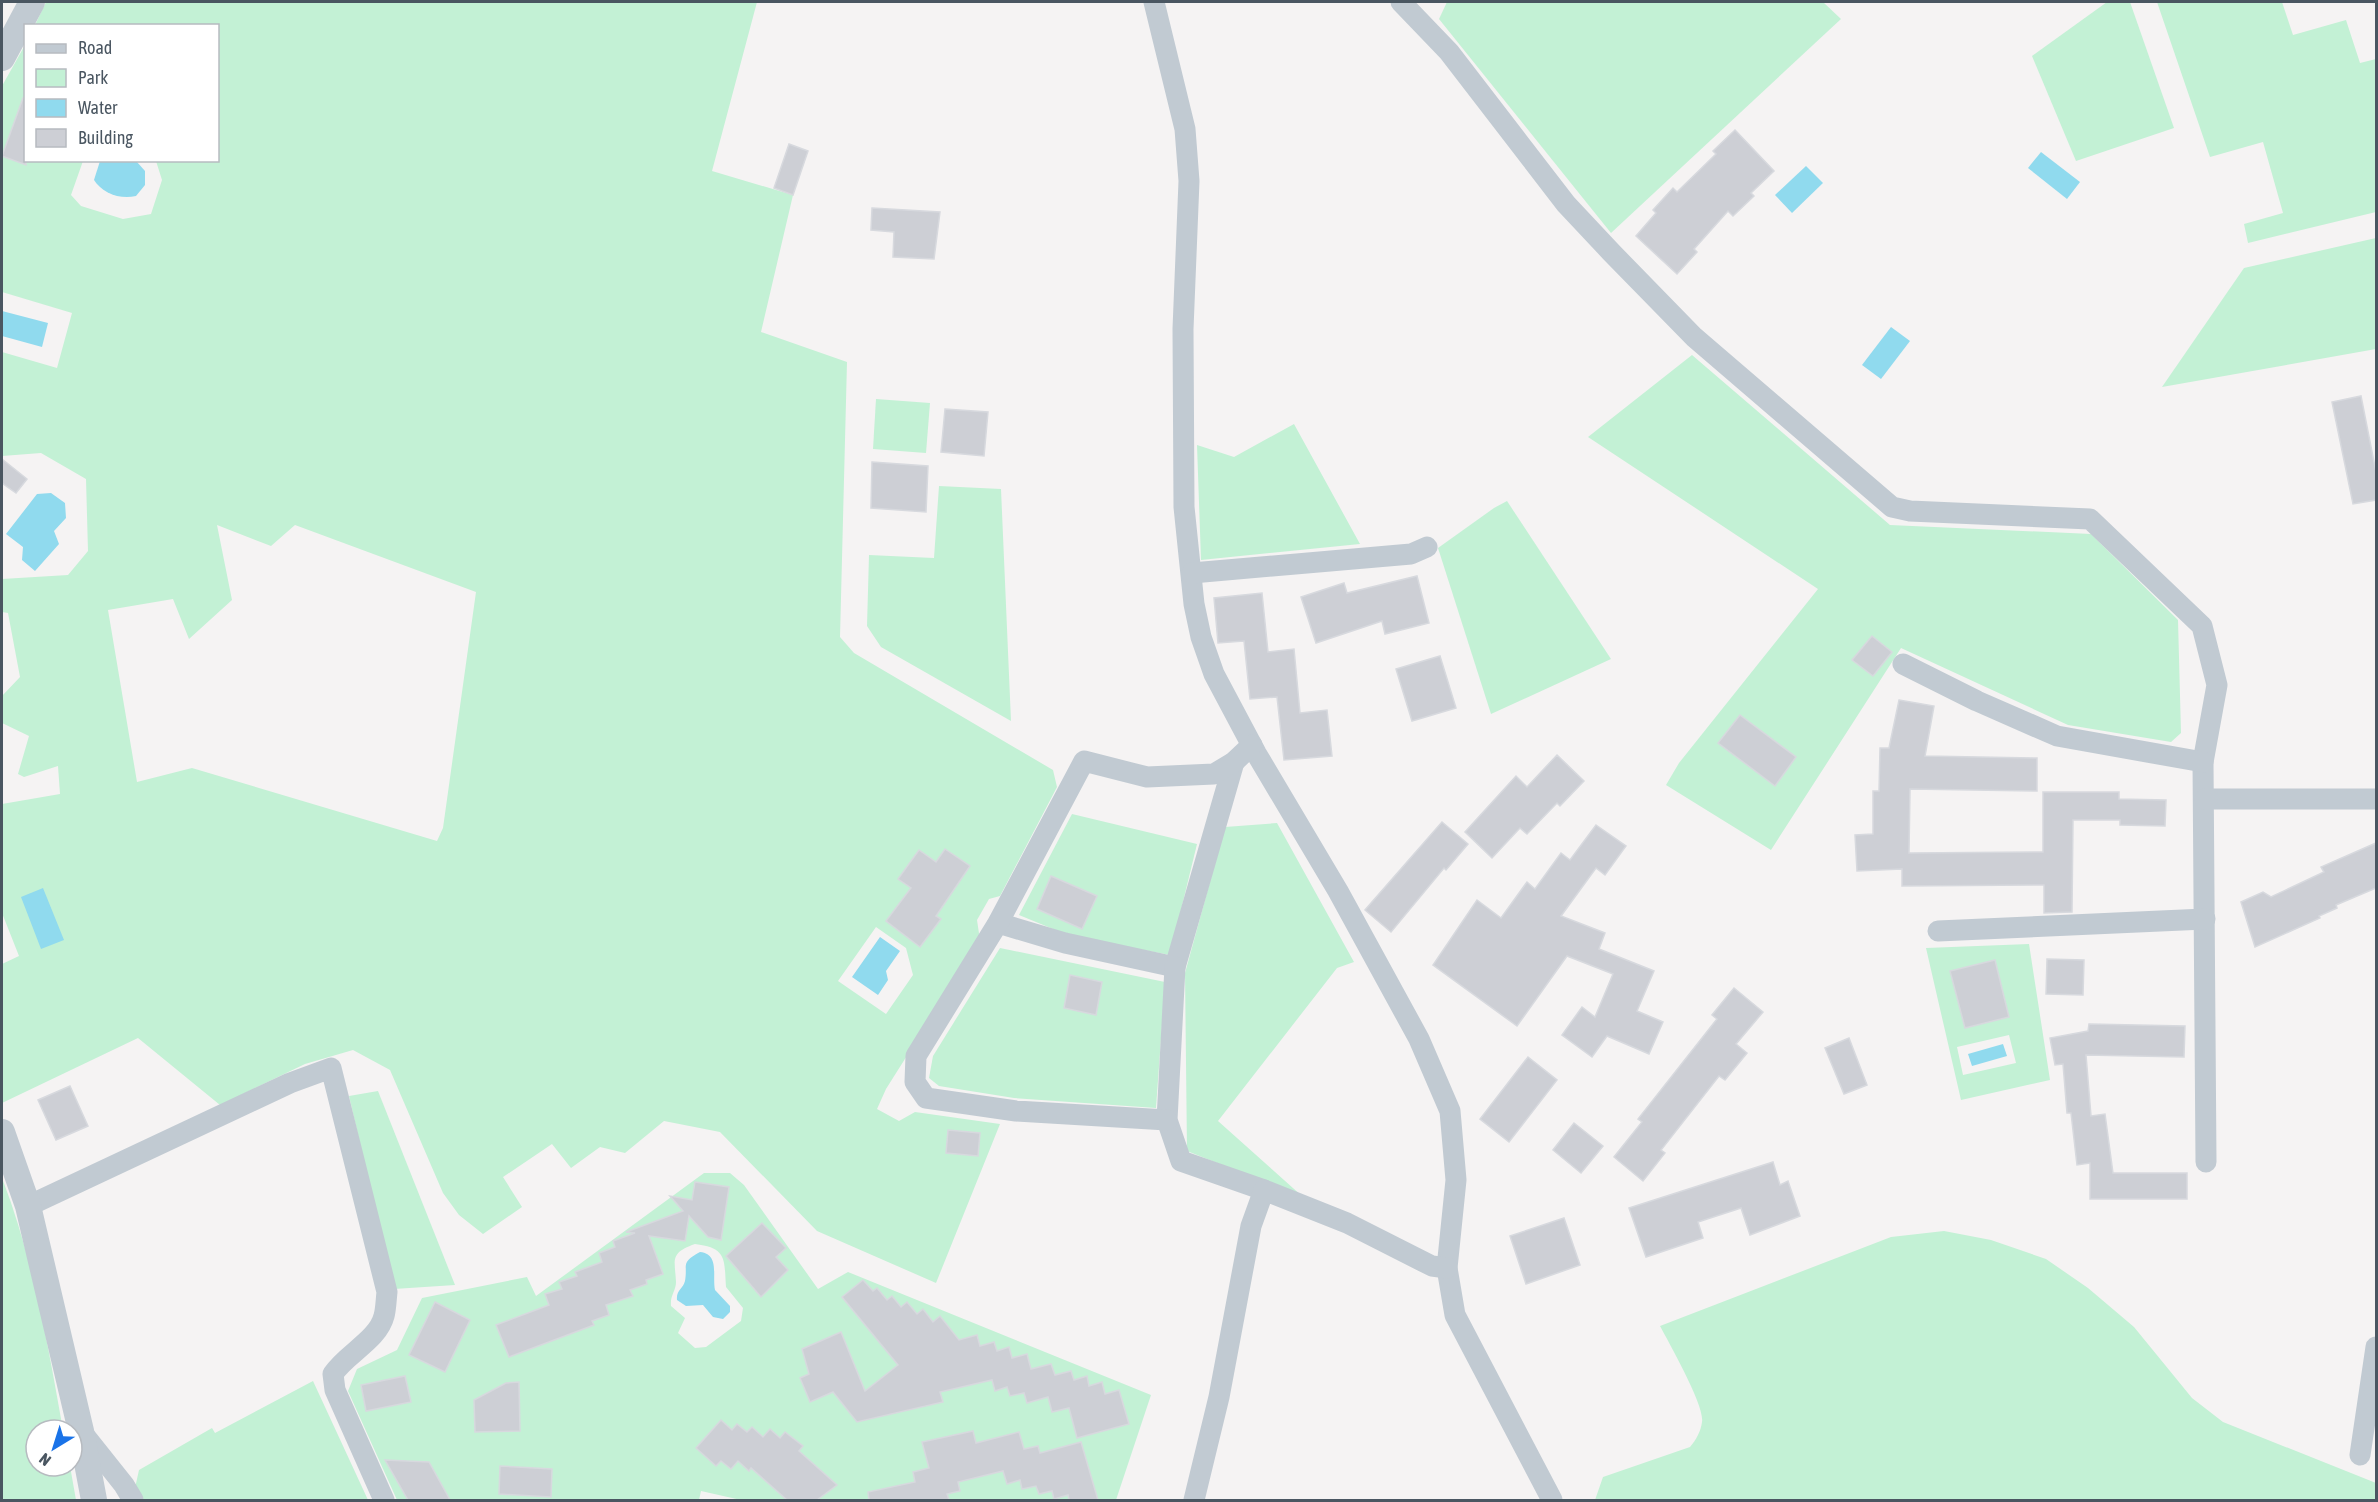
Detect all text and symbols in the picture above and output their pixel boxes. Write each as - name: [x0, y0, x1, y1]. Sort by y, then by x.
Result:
- legend: [24, 24, 219, 162]
- text: Road: [78, 37, 112, 58]
- text: Park: [78, 67, 108, 88]
- text: Water: [78, 97, 118, 118]
- text: Building: [78, 127, 133, 148]
- north arrow: [24, 1418, 84, 1478]
- text: N: [35, 1450, 54, 1470]

